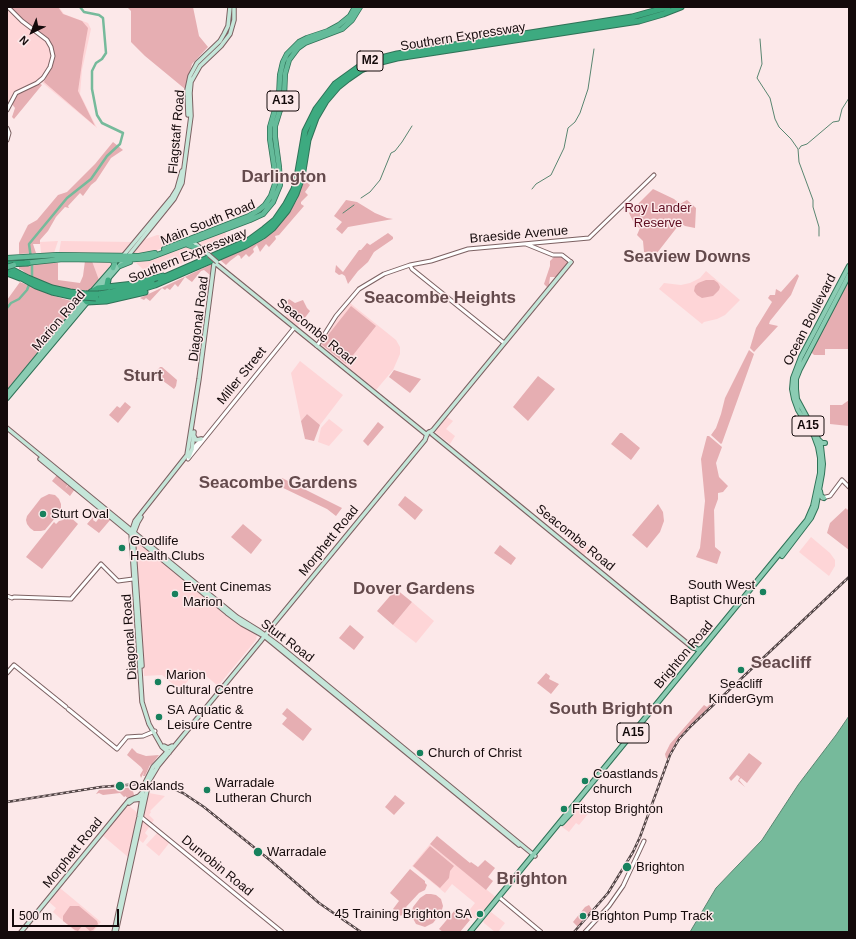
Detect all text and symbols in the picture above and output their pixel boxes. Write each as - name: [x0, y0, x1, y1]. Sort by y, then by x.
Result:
- north arrow: [12, 12, 52, 52]
- street label: Southern Expressway: [399, 19, 527, 55]
- text: N: [17, 34, 31, 48]
- road number: M2: [357, 51, 383, 71]
- street label: Flagstaff Road: [166, 89, 188, 175]
- road number: A13: [267, 91, 299, 111]
- district label: Darlington: [242, 167, 326, 187]
- street label: Main South Road: [159, 197, 257, 249]
- park label: Roy Lander Reserve: [624, 200, 692, 231]
- street label: Braeside Avenue: [469, 223, 569, 247]
- street label: Southern Expressway: [126, 225, 250, 287]
- district label: Seaview Downs: [623, 247, 751, 267]
- street label: Ocean Boulevard: [780, 272, 840, 368]
- street label: Diagonal Road: [186, 275, 212, 363]
- street label: Marion Road: [29, 287, 89, 355]
- district label: Seacombe Heights: [364, 288, 516, 308]
- street label: Seacombe Road: [273, 295, 359, 369]
- street label: Miller Street: [214, 344, 270, 408]
- district label: Sturt: [123, 366, 163, 386]
- road number: A15: [792, 416, 824, 436]
- district label: Seacombe Gardens: [199, 473, 357, 493]
- street label: Seacombe Road: [532, 501, 618, 575]
- street label: Morphett Road: [296, 503, 362, 579]
- place label: Sturt Oval: [51, 506, 109, 522]
- marker: Sturt Oval: [38, 509, 48, 519]
- place label: Goodlife Health Clubs: [130, 533, 204, 564]
- marker: Goodlife Health Clubs: [117, 543, 127, 553]
- place label: South West Baptist Church: [670, 577, 755, 608]
- place label: Event Cinemas Marion: [183, 579, 271, 610]
- district label: Dover Gardens: [353, 579, 475, 599]
- marker: South West Baptist Church: [758, 587, 768, 597]
- marker: Event Cinemas Marion: [170, 589, 180, 599]
- street label: Diagonal Road: [119, 594, 141, 680]
- street label: Sturt Road: [257, 616, 317, 666]
- street label: Brighton Road: [651, 618, 717, 692]
- district label: Seacliff: [751, 653, 811, 673]
- marker: Seacliff KinderGym: [736, 665, 746, 675]
- place label: Marion Cultural Centre: [166, 667, 253, 698]
- place label: Seacliff KinderGym: [708, 676, 774, 707]
- marker: Marion Cultural Centre: [153, 677, 163, 687]
- district label: South Brighton: [549, 699, 673, 719]
- place label: SA Aquatic & Leisure Centre: [167, 702, 252, 733]
- marker: SA Aquatic & Leisure Centre: [154, 712, 164, 722]
- road number: A15: [617, 723, 649, 743]
- place label: Church of Christ: [428, 745, 522, 761]
- marker: Church of Christ: [415, 748, 425, 758]
- place label: Coastlands church: [593, 766, 658, 797]
- place label: Warradale Lutheran Church: [215, 775, 312, 806]
- marker: Coastlands church: [580, 776, 590, 786]
- place label: Oaklands: [129, 778, 184, 794]
- marker: Oaklands: [114, 780, 126, 792]
- marker: Warradale Lutheran Church: [202, 785, 212, 795]
- place label: Fitstop Brighton: [572, 801, 663, 817]
- marker: Fitstop Brighton: [559, 804, 569, 814]
- street label: Morphett Road: [40, 815, 106, 891]
- street label: Dunrobin Road: [178, 832, 256, 900]
- place label: Warradale: [267, 844, 326, 860]
- marker: Warradale: [252, 846, 264, 858]
- place label: Brighton: [636, 859, 684, 875]
- marker: Brighton: [621, 861, 633, 873]
- district label: Brighton: [497, 869, 567, 889]
- scale bar: [14, 901, 121, 927]
- place label: 45 Training Brighton SA: [334, 906, 472, 922]
- place label: Brighton Pump Track: [591, 908, 713, 924]
- text: 500 m: [19, 909, 52, 923]
- marker: 45 Training Brighton SA: [475, 909, 485, 919]
- marker: Brighton Pump Track: [578, 911, 588, 921]

